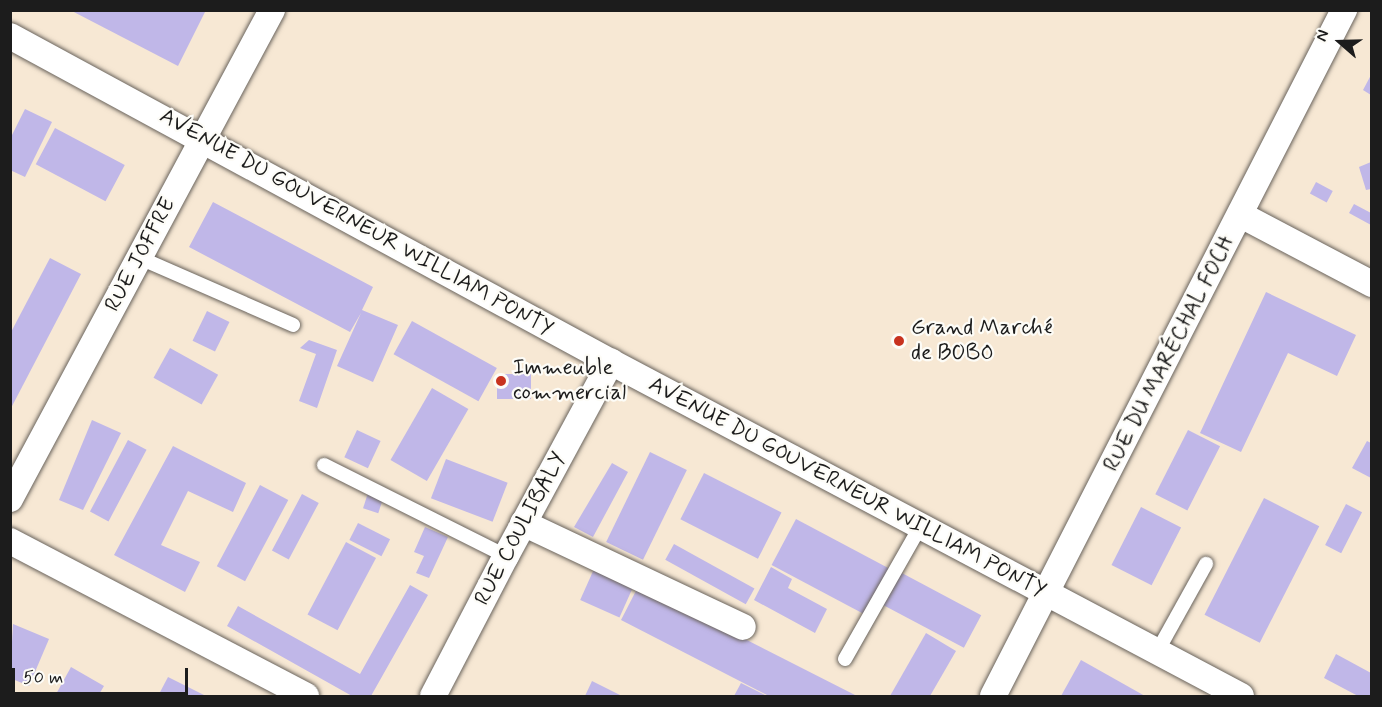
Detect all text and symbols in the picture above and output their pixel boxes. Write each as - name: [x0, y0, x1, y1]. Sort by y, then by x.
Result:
- north arrow: [1310, 12, 1370, 72]
- text: N: [1311, 27, 1334, 44]
- street label: AVENUE DU GOUVERNEUR WILLIAM PONTY: [152, 102, 560, 344]
- street label: RUE JOFFRE: [99, 192, 183, 318]
- street label: RUE DU MARÉCHAL FOCH: [1100, 233, 1240, 475]
- place label: Grand Marché de BOBO: [911, 315, 1050, 366]
- marker: Grand Marché de BOBO: [892, 334, 906, 348]
- place label: Immeuble commercial: [513, 355, 626, 406]
- street label: AVENUE DU GOUVERNEUR WILLIAM PONTY: [642, 370, 1052, 606]
- marker: Immeuble commercial: [494, 374, 508, 388]
- street label: RUE COULIBALY: [471, 450, 571, 608]
- scale bar: [15, 656, 190, 694]
- text: 50 m: [23, 666, 63, 690]

